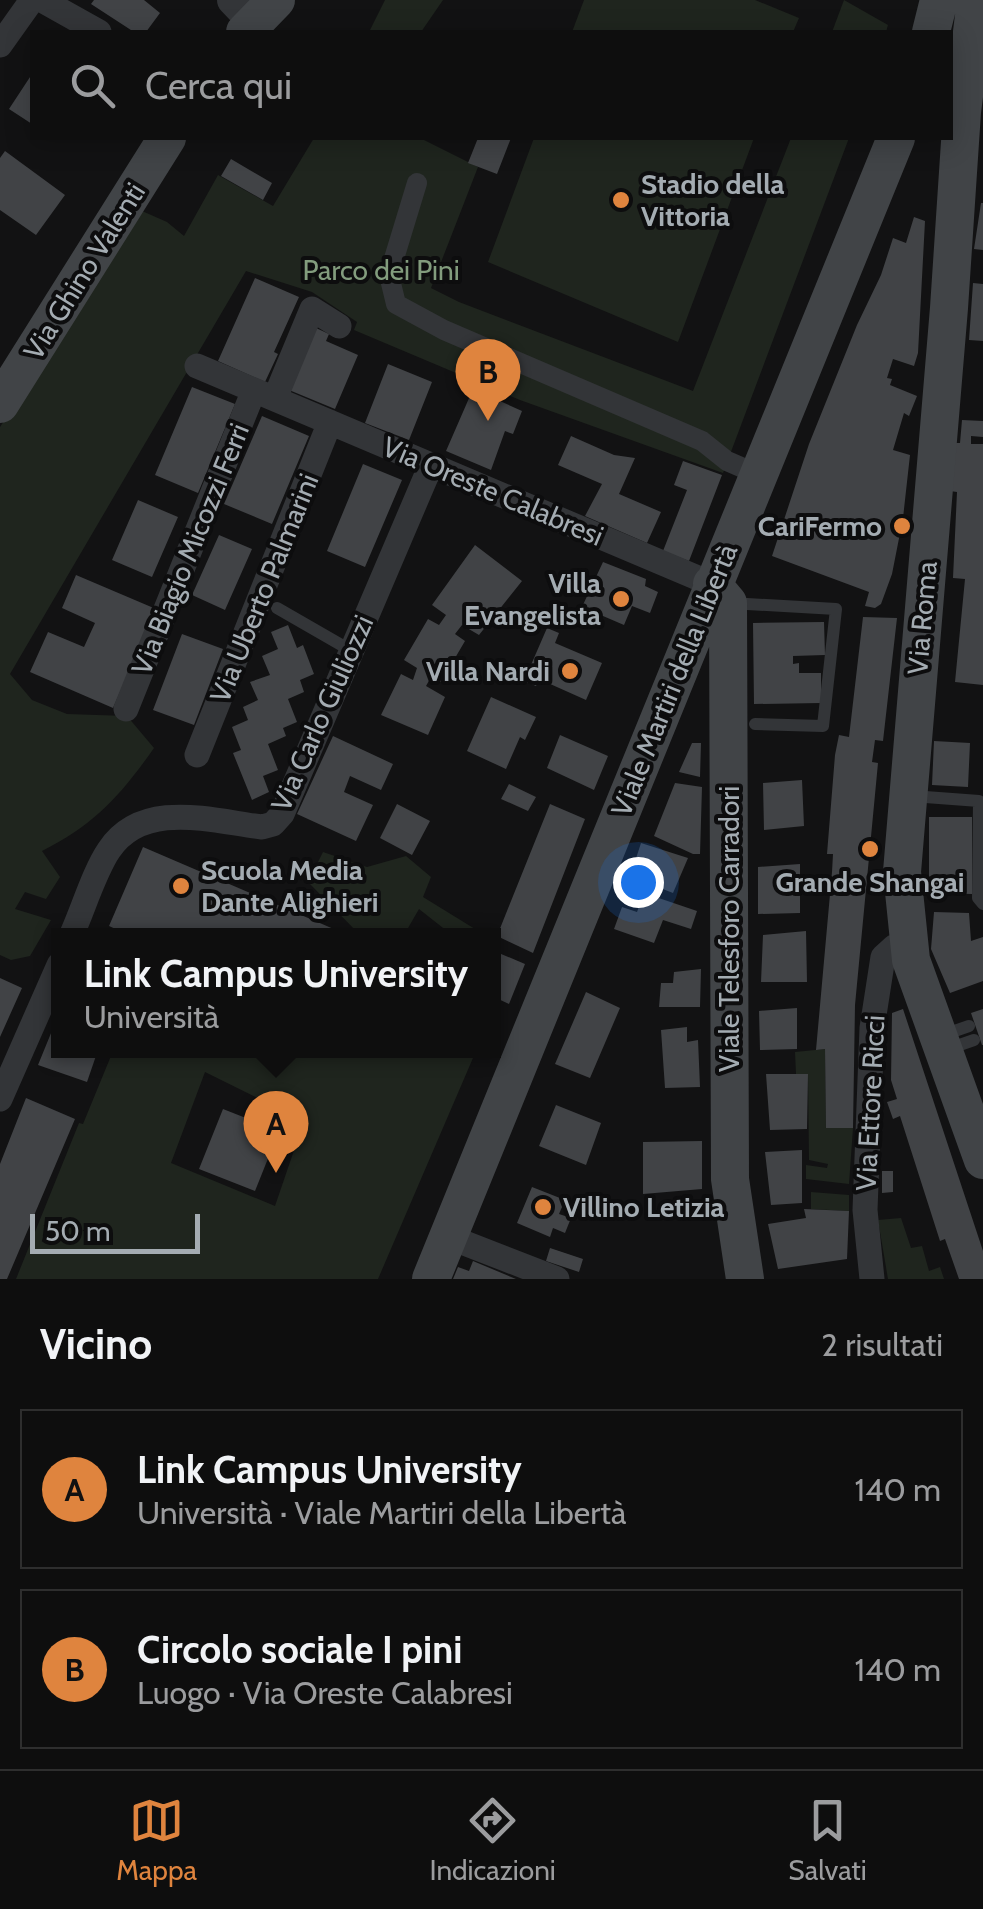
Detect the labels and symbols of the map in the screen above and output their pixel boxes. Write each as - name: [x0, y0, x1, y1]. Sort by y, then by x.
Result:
- place label: Stadio della Vittoria: [641, 167, 785, 233]
- street label: Via Ghino Valenti: [16, 176, 152, 366]
- marker: Stadio della Vittoria: [610, 189, 632, 211]
- park label: Parco dei Pini: [302, 253, 460, 287]
- pin: B: [456, 338, 520, 421]
- street label: Via Biagio Micozzi Ferri: [124, 418, 256, 680]
- street label: Via Oreste Calabresi: [378, 429, 608, 553]
- street label: Via Uberto Palmarini: [203, 469, 325, 707]
- place label: CariFermo: [758, 509, 882, 543]
- marker: CariFermo: [891, 515, 913, 537]
- street label: Viale Martiri della Libertà: [604, 538, 744, 821]
- street label: Via Roma: [900, 559, 944, 676]
- place label: Villa Evangelista: [464, 566, 601, 632]
- marker: Villa Evangelista: [610, 588, 632, 610]
- street label: Via Carlo Giuliozzi: [264, 610, 380, 816]
- place label: Villa Nardi: [426, 654, 550, 688]
- marker: Villa Nardi: [559, 660, 581, 682]
- street label: Viale Telesforo Carradori: [712, 786, 746, 1072]
- marker: Grande Shangai: [859, 838, 881, 860]
- place label: Scuola Media Dante Alighieri: [201, 853, 378, 919]
- your location: [613, 857, 664, 908]
- place label: Grande Shangai: [775, 865, 965, 899]
- marker: Scuola Media Dante Alighieri: [170, 875, 192, 897]
- street label: Via Ettore Ricci: [848, 1014, 892, 1192]
- pin: A: [244, 1090, 308, 1173]
- place label: Villino Letizia: [563, 1190, 725, 1224]
- marker: Villino Letizia: [532, 1196, 554, 1218]
- scale bar: [30, 1209, 200, 1254]

